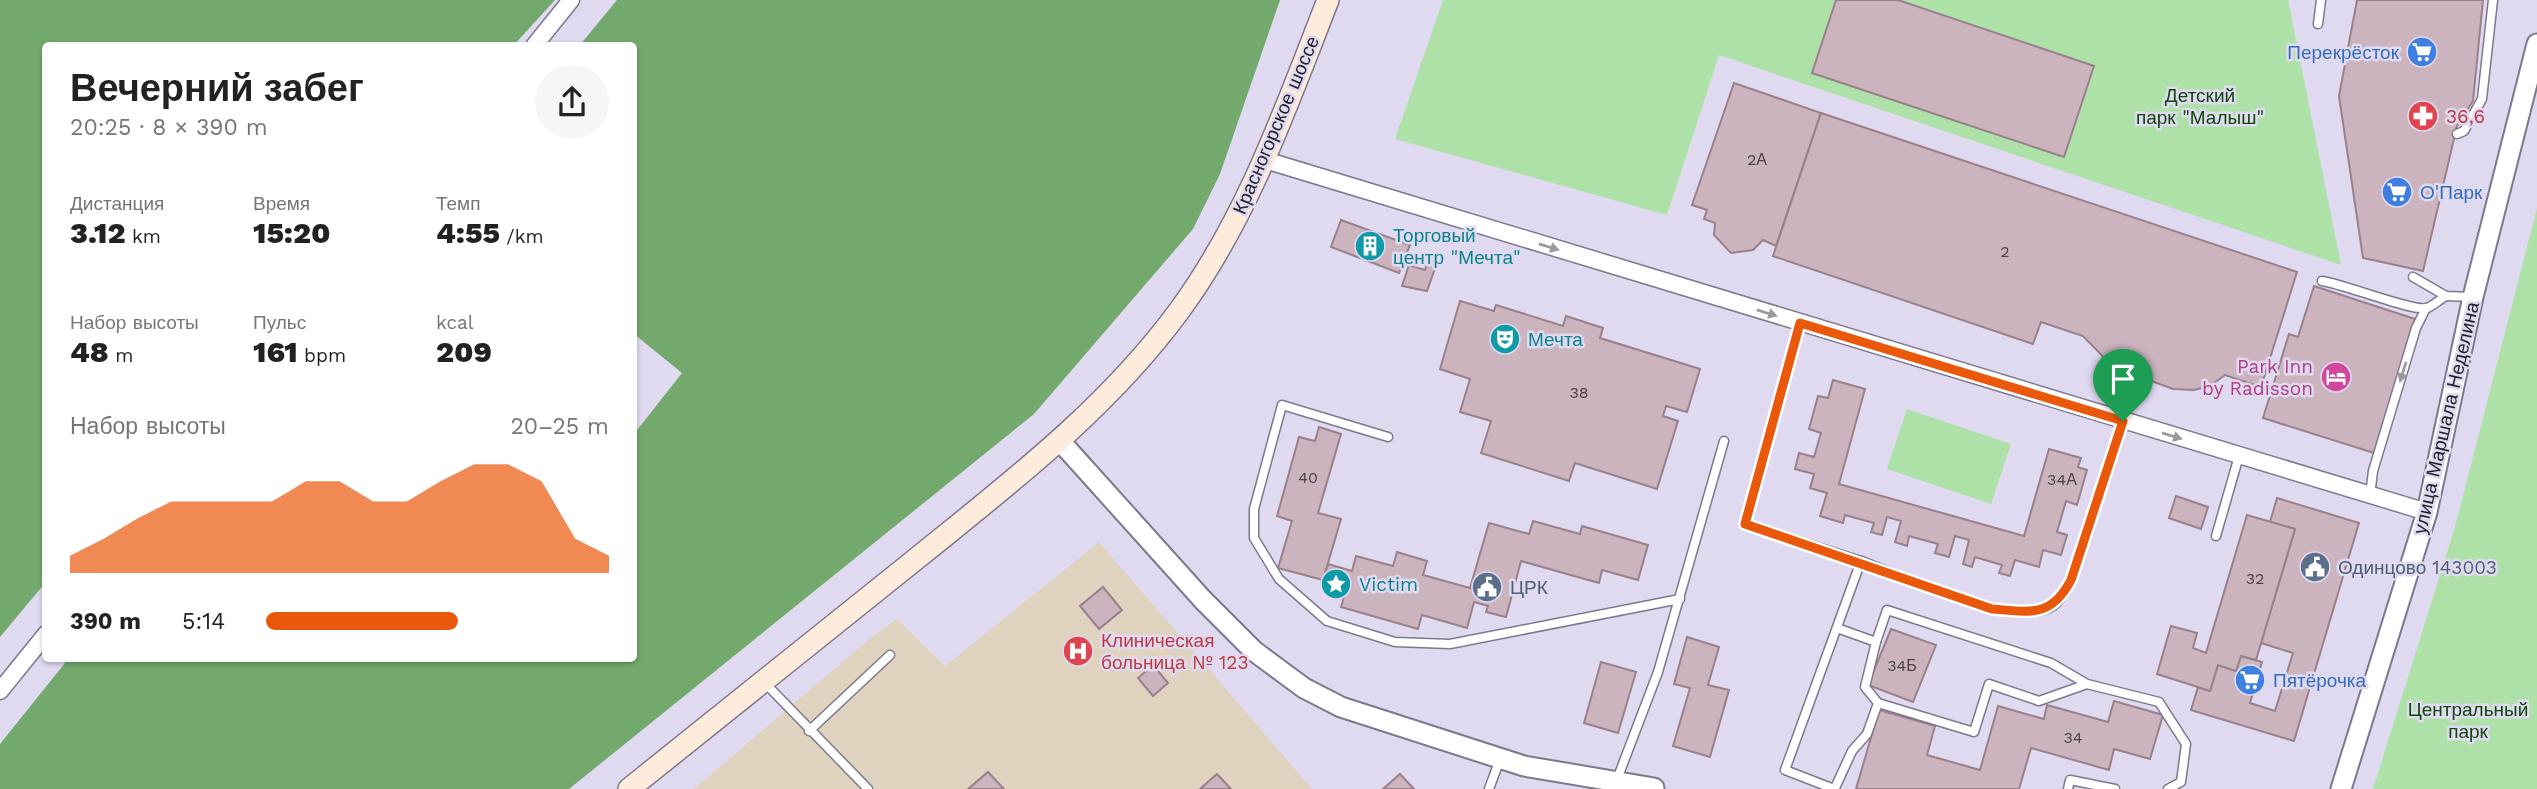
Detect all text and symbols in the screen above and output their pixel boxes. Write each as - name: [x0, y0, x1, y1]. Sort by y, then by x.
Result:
- street label: Красногорское шоссе: [1228, 32, 1324, 218]
- supermarket icon: Перекрёсток: [2405, 35, 2439, 69]
- place label: Перекрёсток: [2287, 41, 2400, 64]
- button: share: [535, 65, 609, 139]
- text: Вечерний забег: [70, 66, 364, 110]
- park label: Детский парк "Малыш": [2136, 84, 2264, 129]
- pharmacy icon: 36,6: [2406, 99, 2440, 133]
- place label: 36,6: [2446, 105, 2485, 128]
- text: 20:25 · 8 × 390 m: [70, 114, 268, 141]
- house number: 2А: [1747, 150, 1767, 169]
- supermarket icon: О'Парк: [2380, 175, 2414, 209]
- place label: О'Парк: [2420, 181, 2483, 204]
- text: Дистанция: [70, 192, 164, 215]
- text: Время: [253, 192, 310, 215]
- text: Темп: [436, 192, 480, 215]
- text: 3.12: [70, 215, 125, 250]
- text: 15:20: [253, 215, 331, 250]
- text: 4:55: [436, 215, 500, 250]
- place label: Торговый центр "Мечта": [1393, 224, 1521, 269]
- text: km: [125, 225, 161, 248]
- text: /km: [500, 225, 544, 248]
- building icon: Торговый центр "Мечта": [1353, 229, 1387, 263]
- one-way arrow: [1539, 242, 1560, 252]
- house number: 2: [2000, 242, 2010, 261]
- street label: улица Маршала Неделина: [2408, 299, 2484, 536]
- one-way arrow: [1757, 308, 1778, 318]
- text: Набор высоты: [70, 311, 199, 334]
- text: Пульс: [253, 311, 306, 334]
- text: kcal: [436, 311, 474, 334]
- theatre icon: Мечта: [1488, 322, 1522, 356]
- place label: Мечта: [1528, 328, 1583, 351]
- text: 48: [70, 334, 109, 369]
- text: 161: [253, 334, 298, 369]
- text: 209: [436, 334, 492, 369]
- text: m: [109, 344, 133, 367]
- text: bpm: [298, 344, 346, 367]
- pin: [2093, 349, 2153, 421]
- place label: Park Inn by Radisson: [2202, 355, 2313, 400]
- icon: arrive: [2104, 360, 2142, 398]
- hotel icon: Park Inn by Radisson: [2319, 360, 2353, 394]
- one-way arrow: [2397, 362, 2407, 383]
- house number: 38: [1569, 383, 1589, 402]
- text: Набор высоты: [70, 413, 226, 440]
- text: 20–25 m: [510, 413, 609, 440]
- one-way arrow: [2162, 431, 2183, 441]
- house number: 40: [1298, 468, 1318, 487]
- house number: 34А: [2047, 470, 2077, 489]
- public building icon: Одинцово 143003: [2298, 550, 2332, 584]
- place label: Одинцово 143003: [2338, 556, 2497, 579]
- place icon: Victim: [1319, 567, 1353, 601]
- house number: 32: [2246, 569, 2264, 588]
- public building icon: ЦРК: [1470, 570, 1504, 604]
- place label: Victim: [1359, 573, 1418, 596]
- place label: ЦРК: [1510, 576, 1548, 599]
- text: 390 m: [70, 608, 141, 635]
- text: 5:14: [182, 608, 225, 635]
- place label: Клиническая больница № 123: [1101, 629, 1249, 674]
- hospital icon: Клиническая больница № 123: [1061, 634, 1095, 668]
- house number: 34Б: [1887, 656, 1917, 675]
- supermarket icon: Пятёрочка: [2233, 663, 2267, 697]
- place label: Пятёрочка: [2273, 669, 2367, 692]
- park label: Центральный парк: [2408, 698, 2528, 743]
- house number: 34: [2063, 728, 2083, 747]

